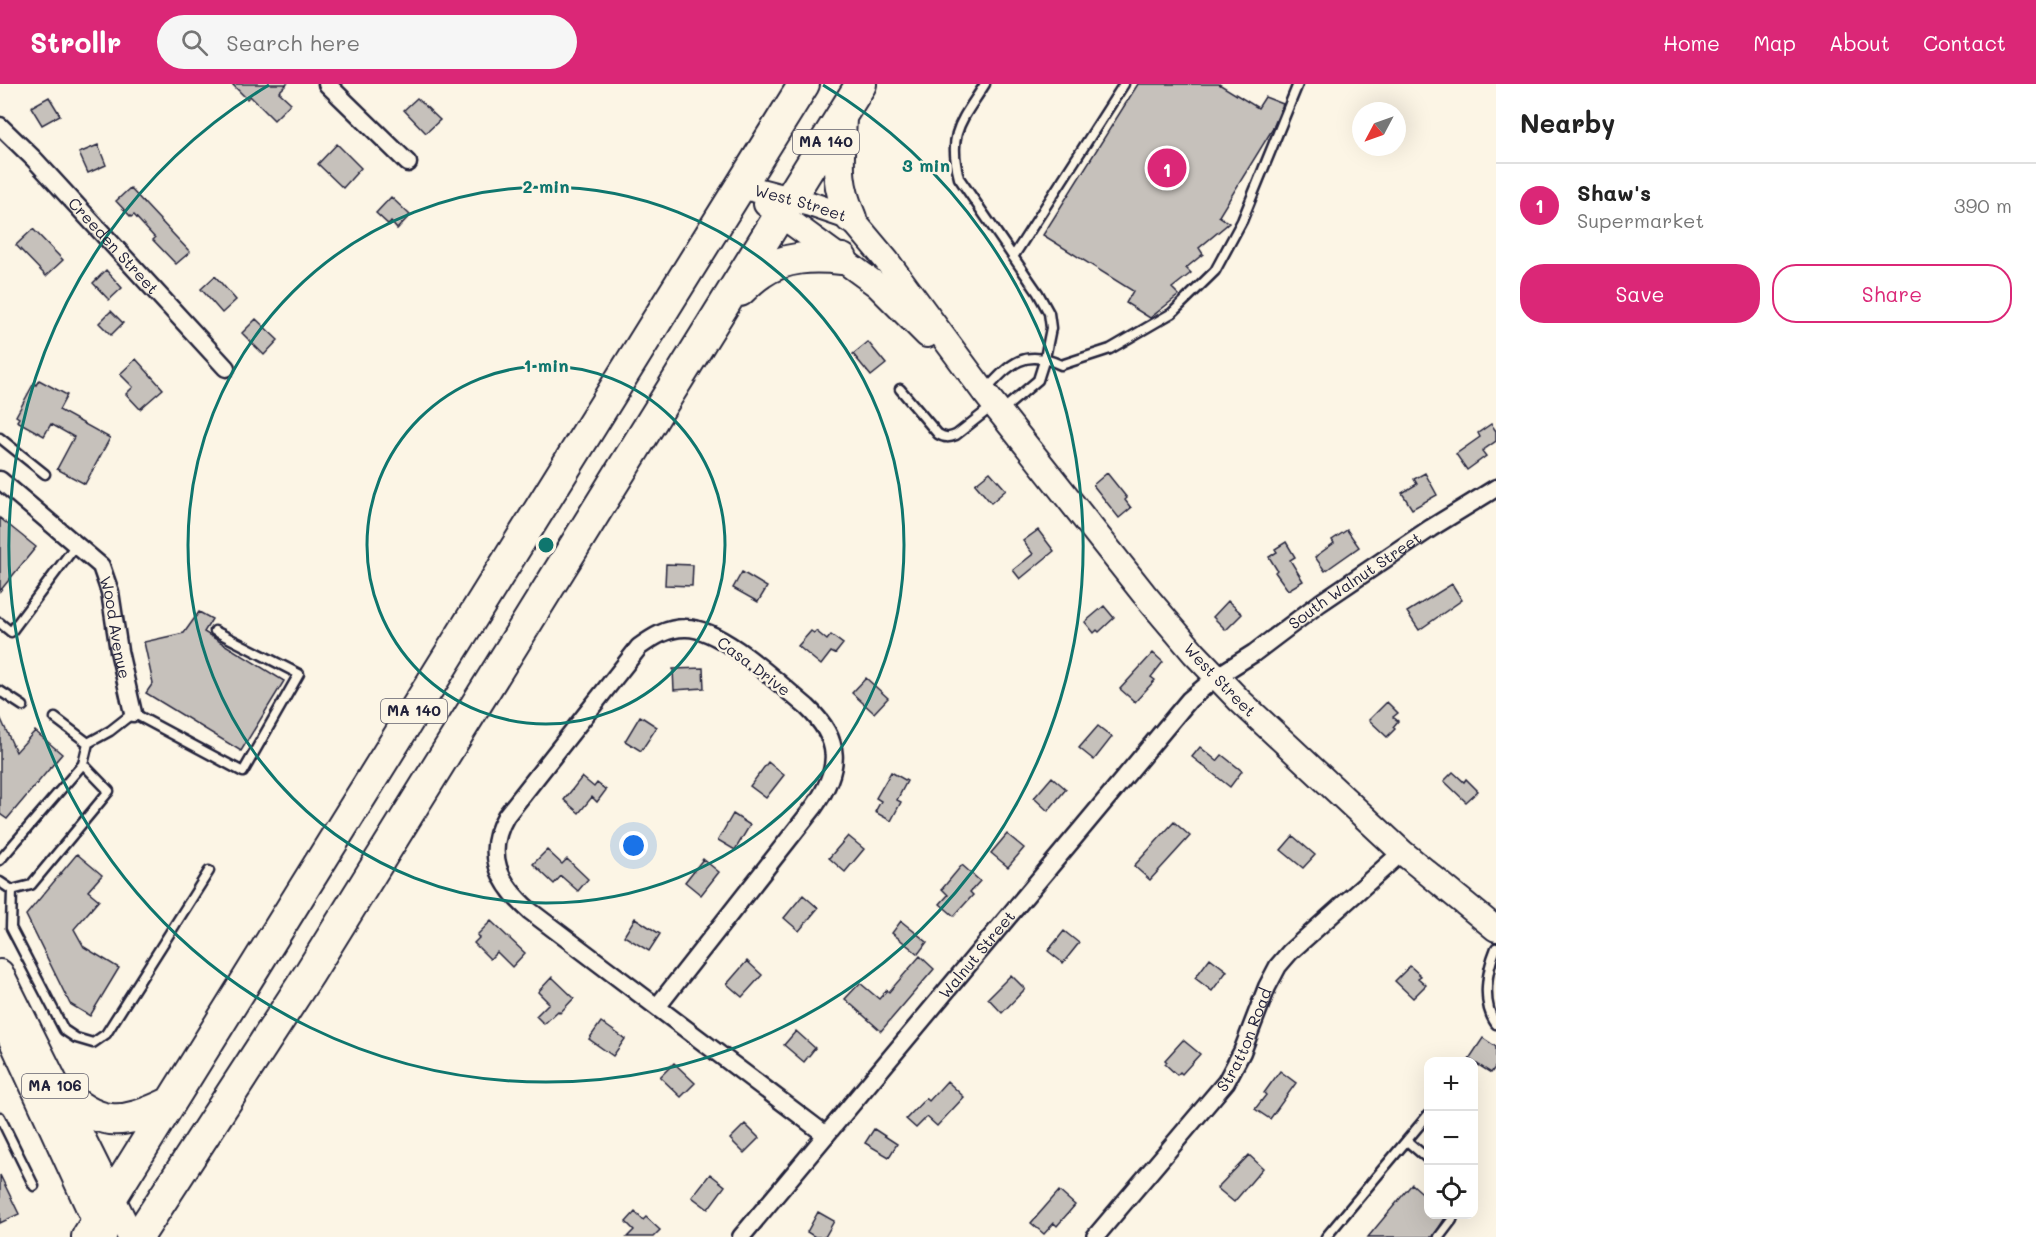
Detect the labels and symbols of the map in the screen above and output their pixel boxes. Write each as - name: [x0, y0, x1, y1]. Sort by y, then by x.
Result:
- north arrow: [1352, 102, 1406, 156]
- road number: MA 140: [793, 130, 859, 154]
- pin: 1: [1148, 146, 1186, 190]
- text: 3 min: [902, 153, 950, 177]
- text: 2 min: [522, 174, 570, 198]
- street label: West Street: [753, 179, 850, 226]
- street label: Creeden Street: [64, 192, 164, 298]
- text: 1 min: [523, 353, 569, 377]
- street label: South Walnut Street: [1284, 527, 1425, 633]
- centre of rings: [536, 535, 556, 555]
- street label: Wood Avenue: [95, 573, 136, 681]
- street label: Casa Drive: [713, 631, 795, 700]
- street label: West Street: [1180, 638, 1261, 721]
- road number: MA 140: [381, 699, 447, 723]
- your location: [619, 831, 648, 860]
- street label: Walnut Street: [933, 906, 1019, 1003]
- street label: Stratton Road: [1211, 985, 1276, 1096]
- road number: MA 106: [22, 1074, 88, 1098]

